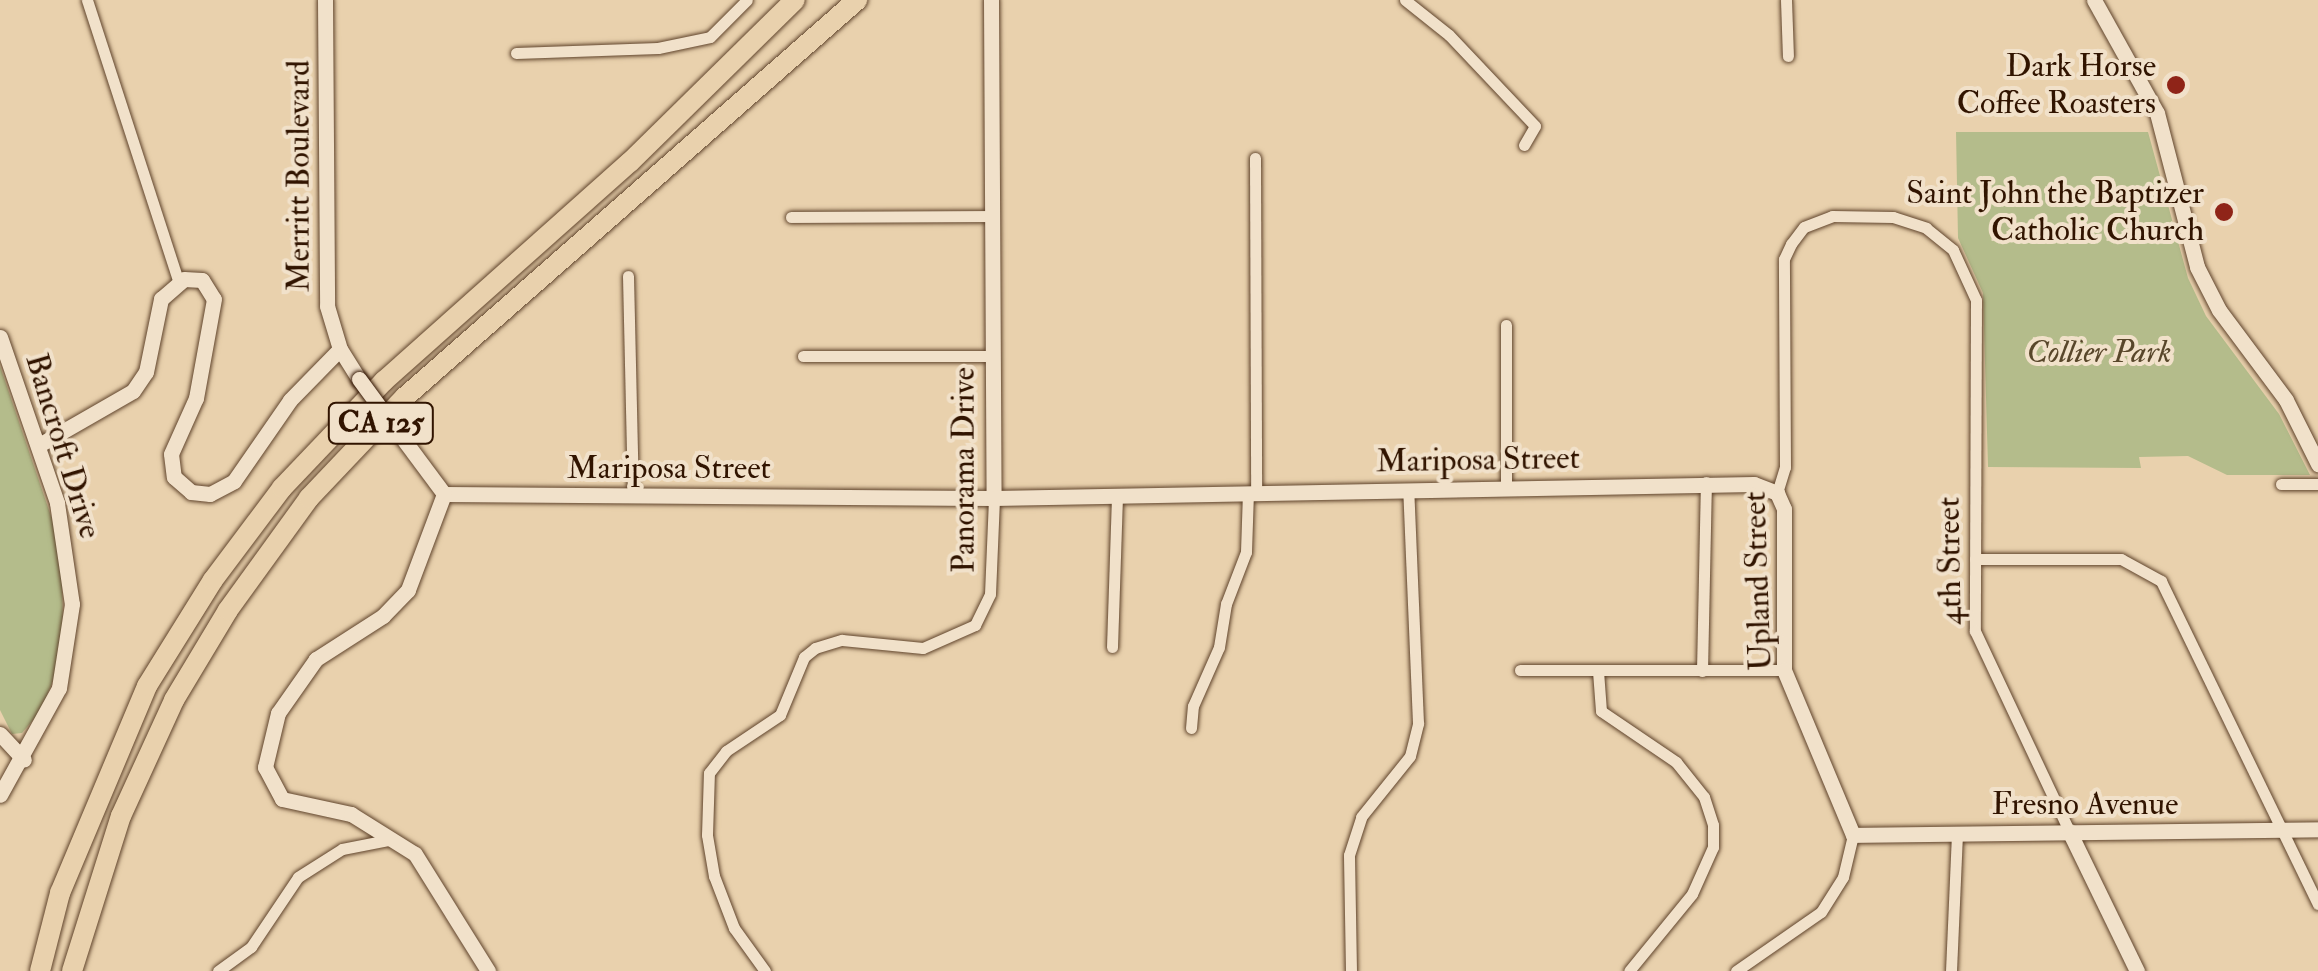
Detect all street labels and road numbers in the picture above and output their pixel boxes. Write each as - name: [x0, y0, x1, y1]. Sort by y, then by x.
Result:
- street label: Merritt Boulevard: [280, 60, 318, 292]
- street label: Bancroft Drive: [17, 349, 109, 543]
- street label: Panorama Drive: [945, 367, 983, 573]
- road number: CA 125: [326, 398, 436, 448]
- street label: Mariposa Street: [1376, 439, 1580, 481]
- street label: Mariposa Street: [567, 449, 771, 487]
- street label: Upland Street: [1736, 491, 1780, 671]
- street label: 4th Street: [1930, 497, 1970, 625]
- street label: Fresno Avenue: [1992, 785, 2178, 823]

